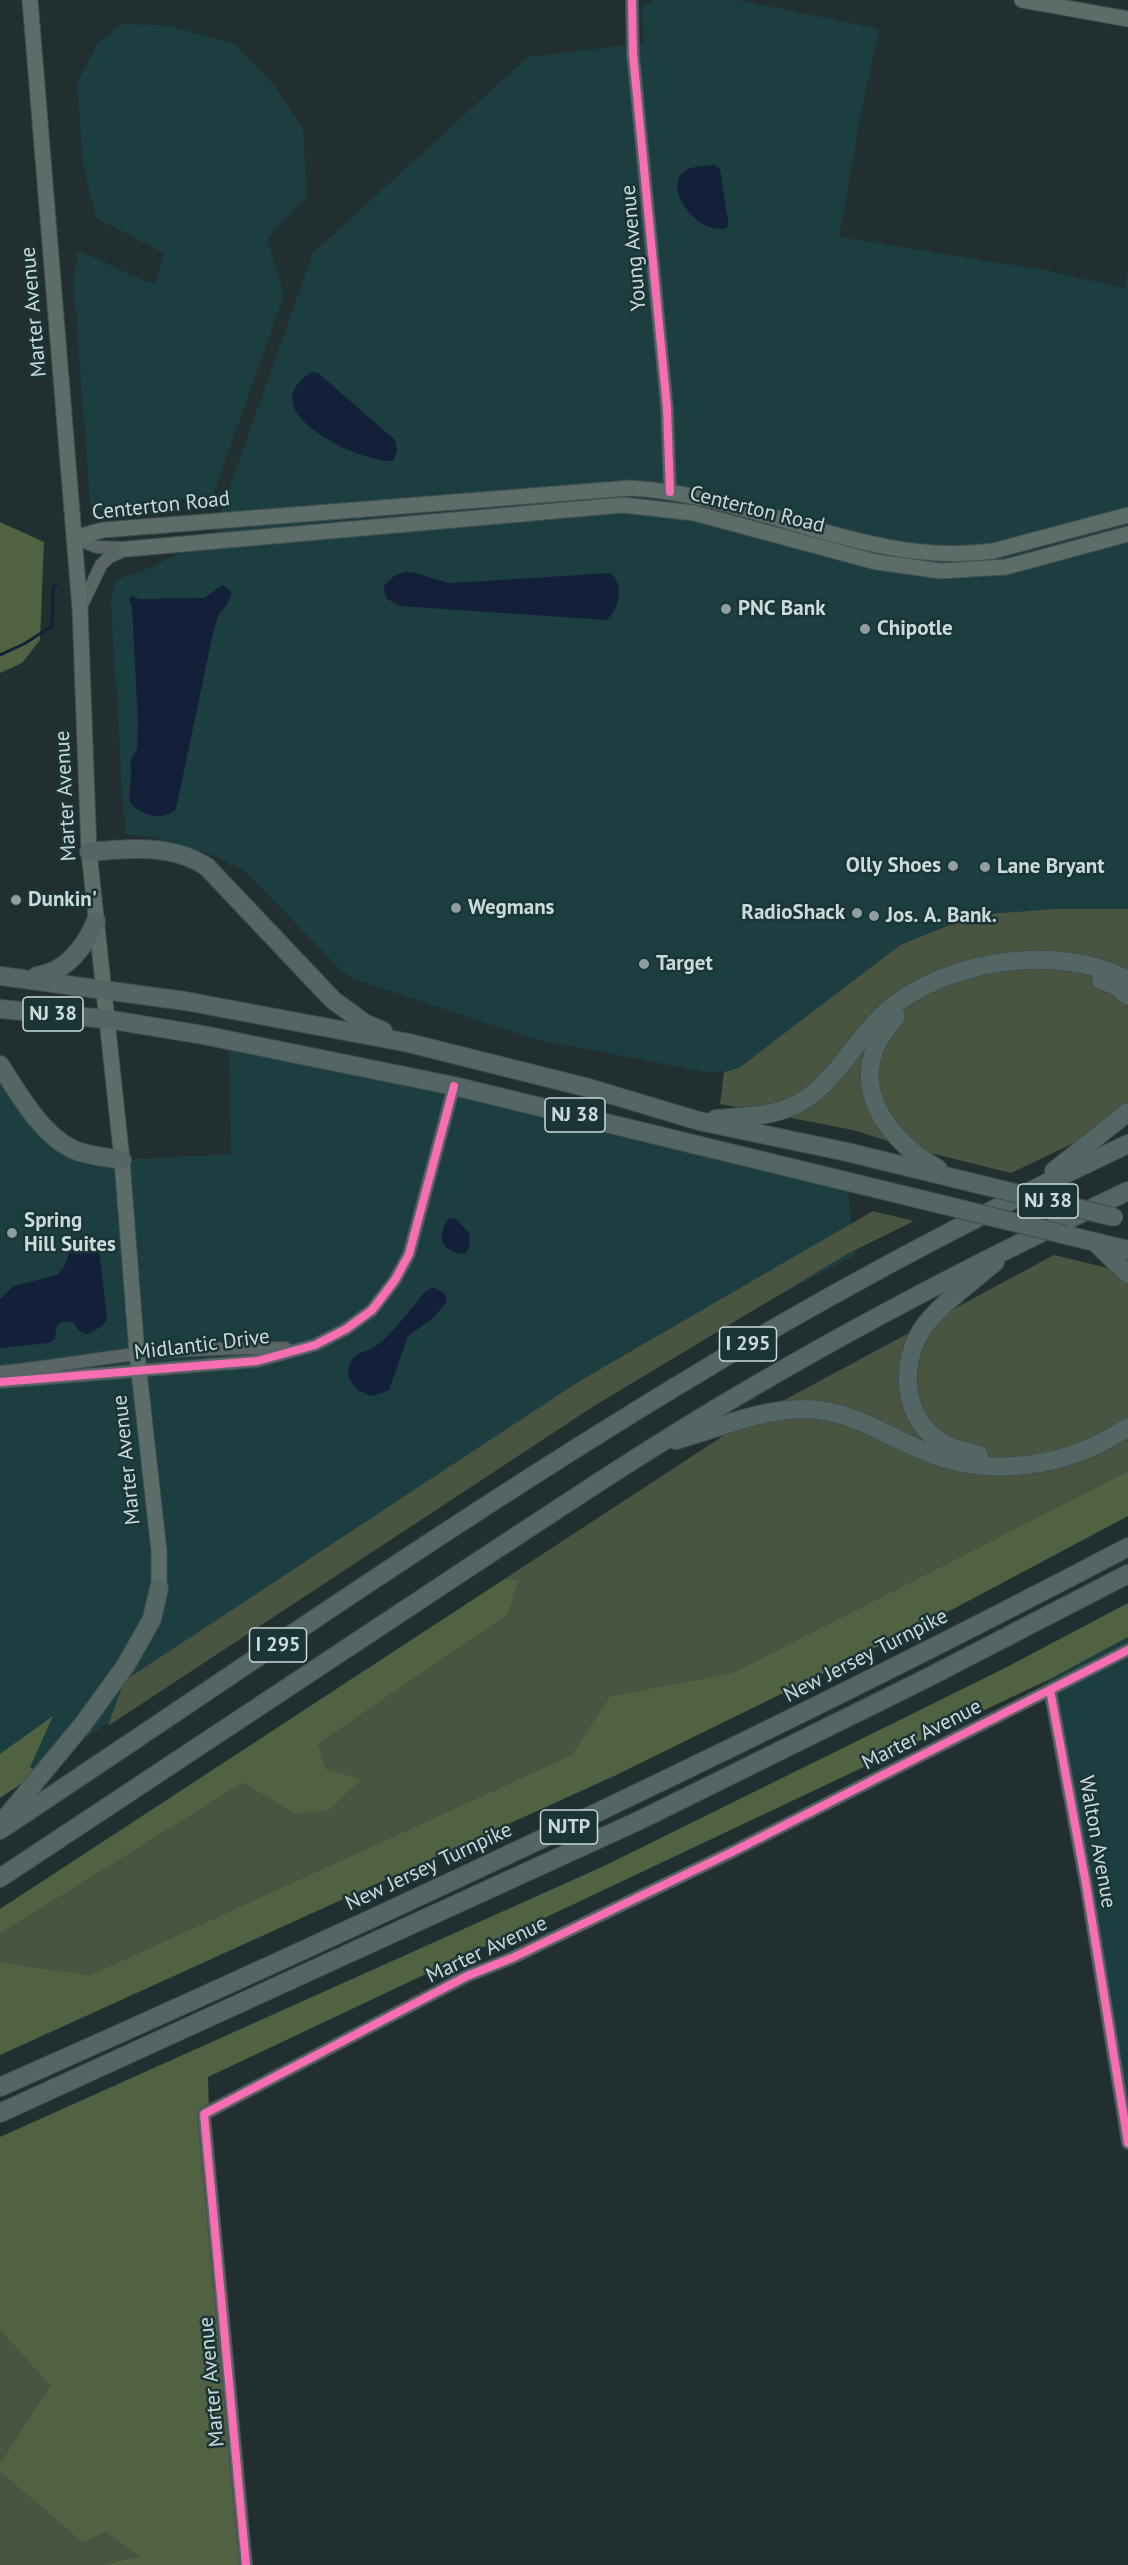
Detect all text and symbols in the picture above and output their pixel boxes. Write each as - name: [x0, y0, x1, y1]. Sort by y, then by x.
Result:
- street label: Young Avenue: [616, 184, 652, 312]
- street label: Marter Avenue: [16, 246, 52, 378]
- street label: Centerton Road: [687, 481, 827, 539]
- street label: Centerton Road: [91, 486, 231, 526]
- place label: PNC Bank: [738, 596, 825, 622]
- marker: PNC Bank: [719, 602, 733, 616]
- place label: Chipotle: [877, 616, 953, 642]
- marker: Chipotle: [858, 622, 872, 636]
- street label: Marter Avenue: [50, 730, 82, 862]
- place label: Olly Shoes: [846, 853, 941, 879]
- place label: Lane Bryant: [997, 854, 1105, 880]
- marker: Olly Shoes: [946, 859, 960, 873]
- marker: Lane Bryant: [978, 860, 992, 874]
- place label: Dunkin': [28, 887, 97, 913]
- marker: Dunkin': [9, 893, 23, 907]
- place label: Wegmans: [468, 895, 554, 921]
- place label: RadioShack: [741, 900, 845, 926]
- marker: Wegmans: [449, 901, 463, 915]
- place label: Jos. A. Bank.: [886, 903, 997, 929]
- marker: RadioShack: [850, 906, 864, 920]
- marker: Jos. A. Bank.: [867, 909, 881, 923]
- place label: Target: [656, 951, 713, 977]
- marker: Target: [637, 957, 651, 971]
- road number: NJ 38: [23, 997, 83, 1031]
- road number: NJ 38: [545, 1098, 605, 1132]
- road number: NJ 38: [1018, 1184, 1078, 1218]
- place label: Spring Hill Suites: [24, 1208, 116, 1258]
- marker: Spring Hill Suites: [5, 1226, 19, 1240]
- street label: Midlantic Drive: [133, 1324, 271, 1366]
- road number: I 295: [720, 1327, 777, 1361]
- street label: Marter Avenue: [108, 1394, 146, 1526]
- street label: New Jersey Turnpike: [780, 1604, 952, 1708]
- road number: I 295: [250, 1628, 306, 1662]
- street label: Marter Avenue: [858, 1694, 986, 1776]
- street label: Walton Avenue: [1073, 1774, 1121, 1910]
- road number: NJTP: [540, 1810, 598, 1844]
- street label: New Jersey Turnpike: [342, 1817, 516, 1917]
- street label: Marter Avenue: [422, 1911, 552, 1989]
- street label: Marter Avenue: [194, 2316, 230, 2448]

